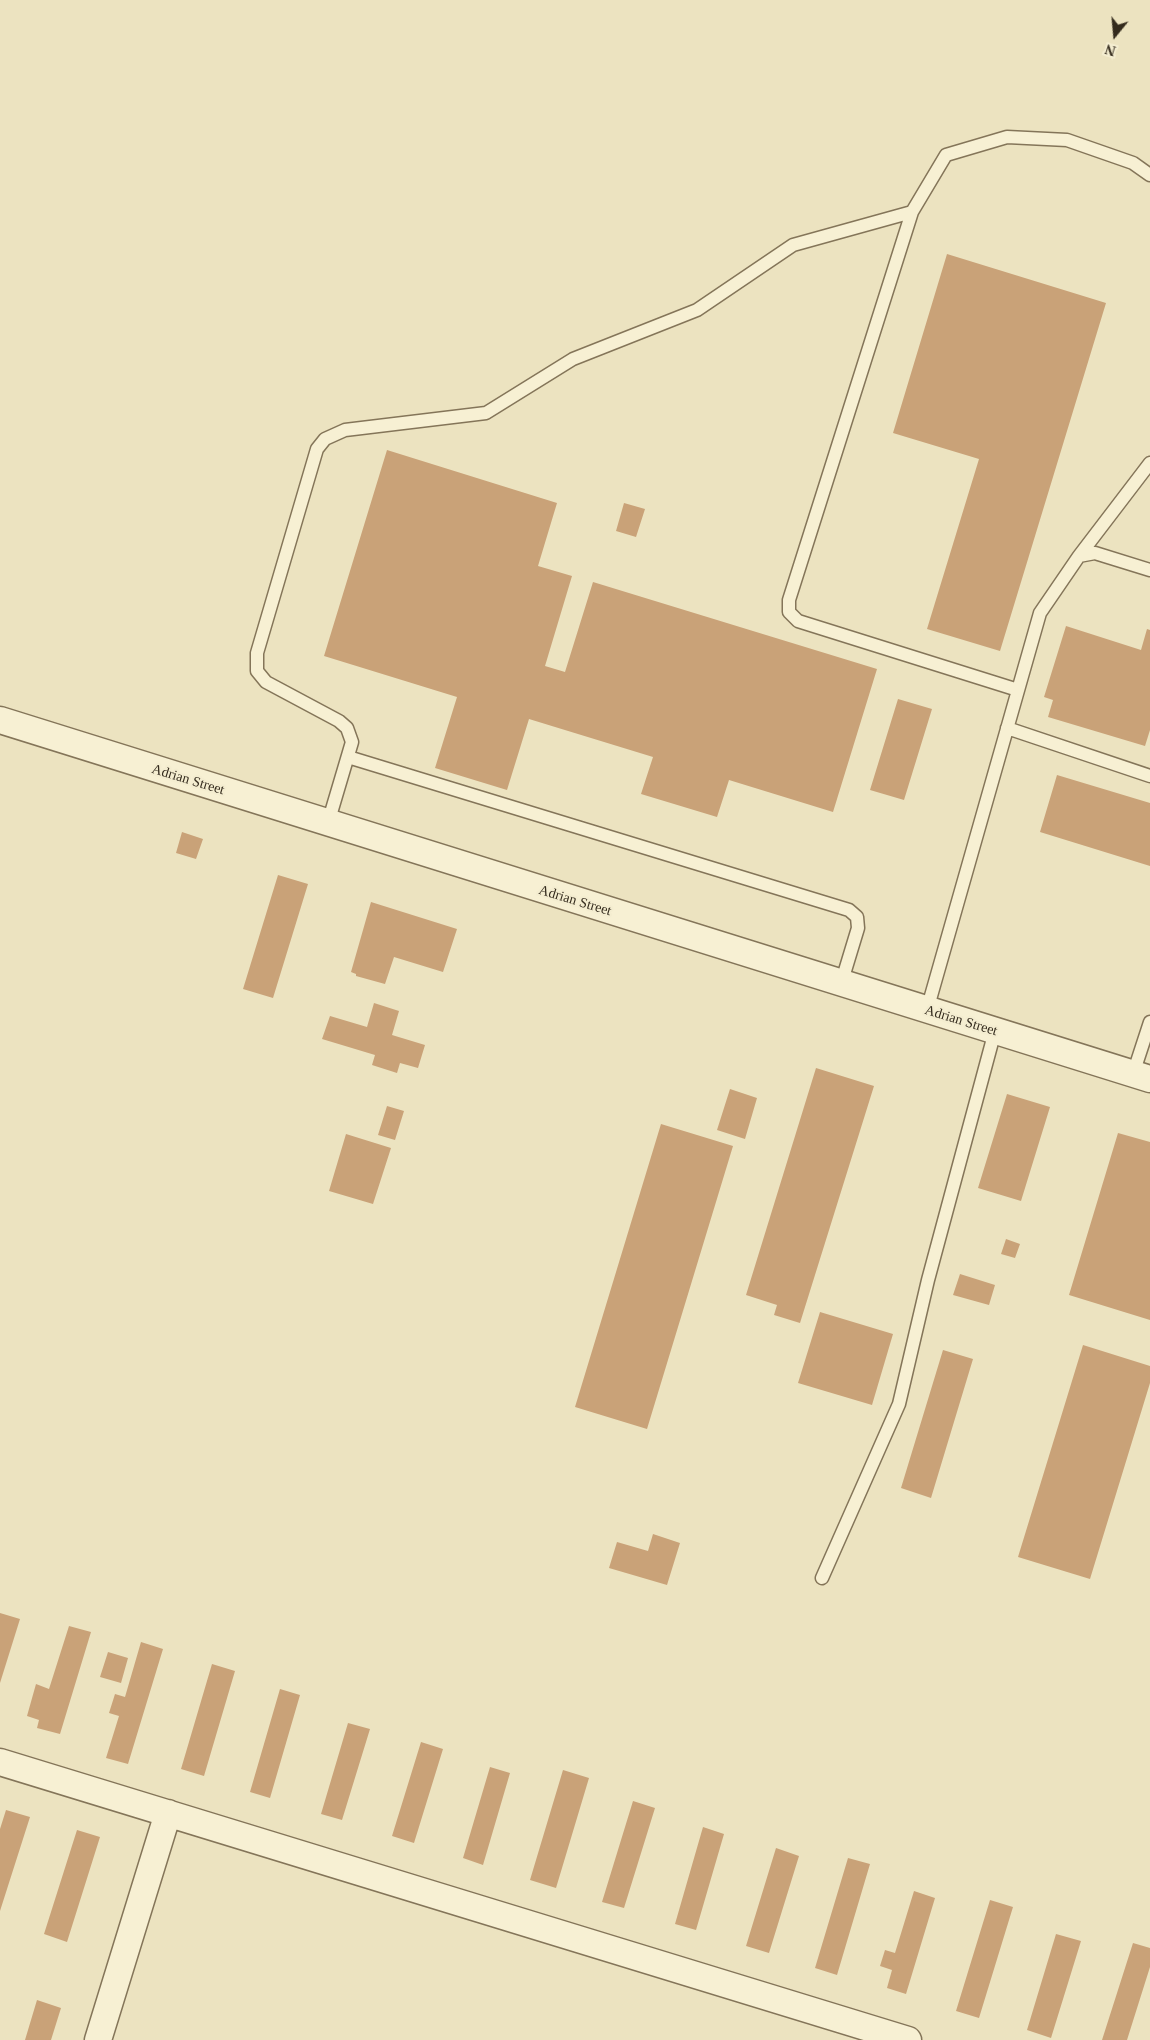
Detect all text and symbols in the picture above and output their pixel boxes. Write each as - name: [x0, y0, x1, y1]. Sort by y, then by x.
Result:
- north arrow: [1090, 10, 1140, 60]
- text: N: [1103, 41, 1118, 58]
- street label: Adrian Street: [150, 761, 226, 799]
- street label: Adrian Street: [537, 882, 613, 920]
- street label: Adrian Street: [923, 1002, 999, 1040]

